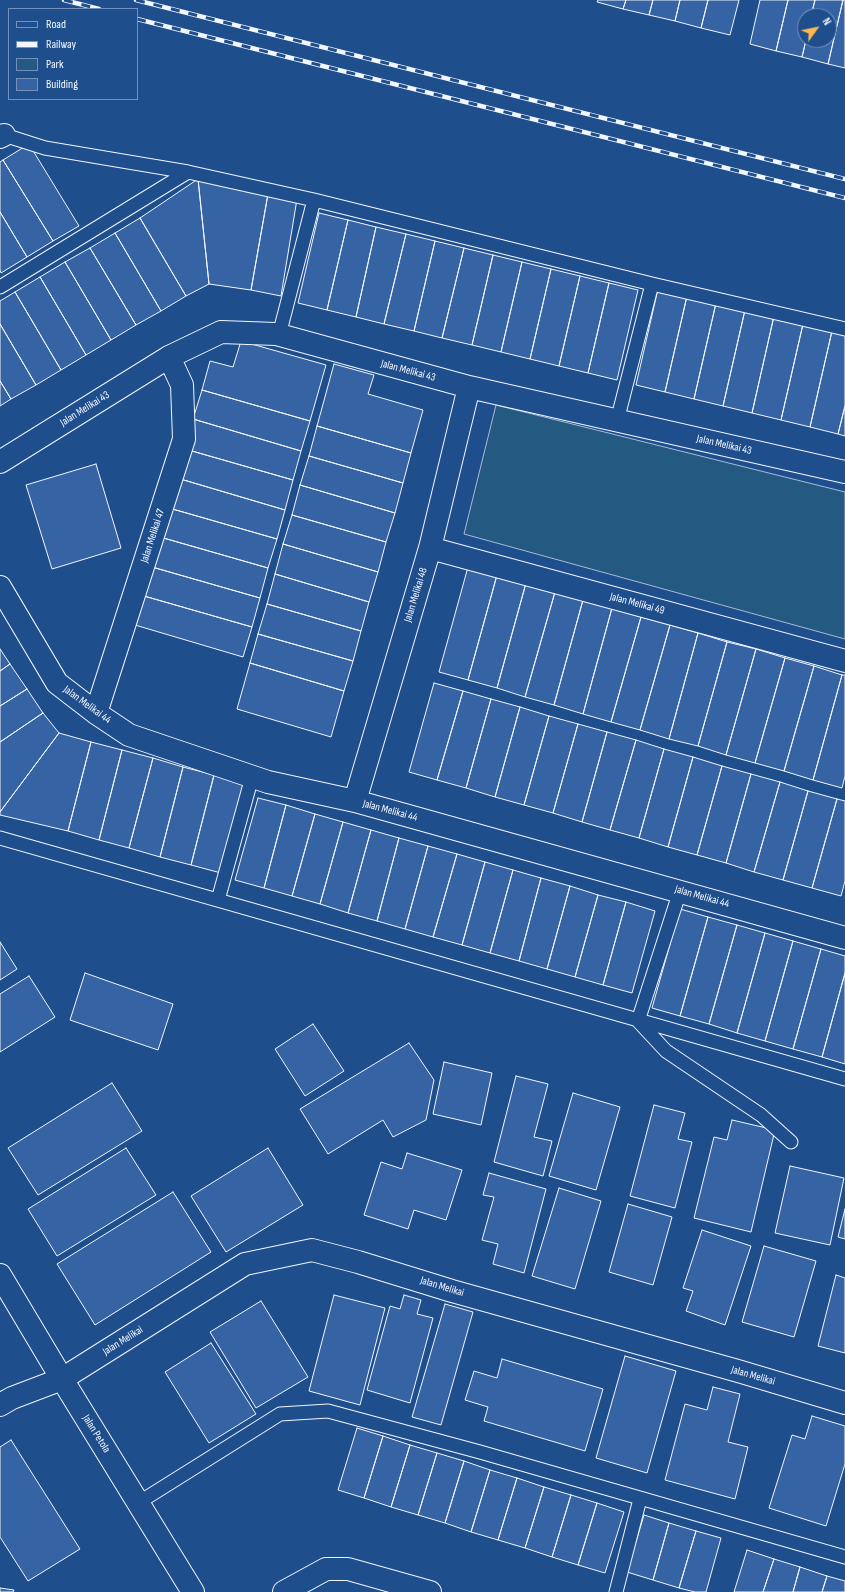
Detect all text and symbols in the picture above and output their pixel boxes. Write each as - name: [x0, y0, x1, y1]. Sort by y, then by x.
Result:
- legend: [8, 8, 138, 100]
- north arrow: [797, 8, 837, 48]
- text: N: [820, 16, 834, 28]
- text: Road: [46, 17, 66, 32]
- text: Railway: [46, 37, 76, 52]
- text: Park: [46, 57, 64, 72]
- text: Building: [46, 77, 78, 92]
- street label: Jalan Melikai 43: [379, 357, 437, 385]
- street label: Jalan Melikai 43: [58, 389, 112, 429]
- street label: Jalan Melikai 43: [695, 432, 753, 458]
- street label: Jalan Melikai 47: [138, 507, 168, 565]
- street label: Jalan Melikai 48: [401, 566, 431, 624]
- street label: Jalan Melikai 49: [608, 590, 666, 618]
- street label: Jalan Melikai 44: [60, 683, 114, 727]
- street label: Jalan Melikai 44: [361, 797, 419, 825]
- street label: Jalan Melikai 44: [673, 883, 731, 911]
- street label: Jalan Melikai: [419, 1274, 465, 1300]
- street label: Jalan Melikai: [100, 1323, 146, 1359]
- street label: Jalan Melikai: [730, 1363, 776, 1389]
- street label: Jalan Petola: [79, 1413, 113, 1455]

